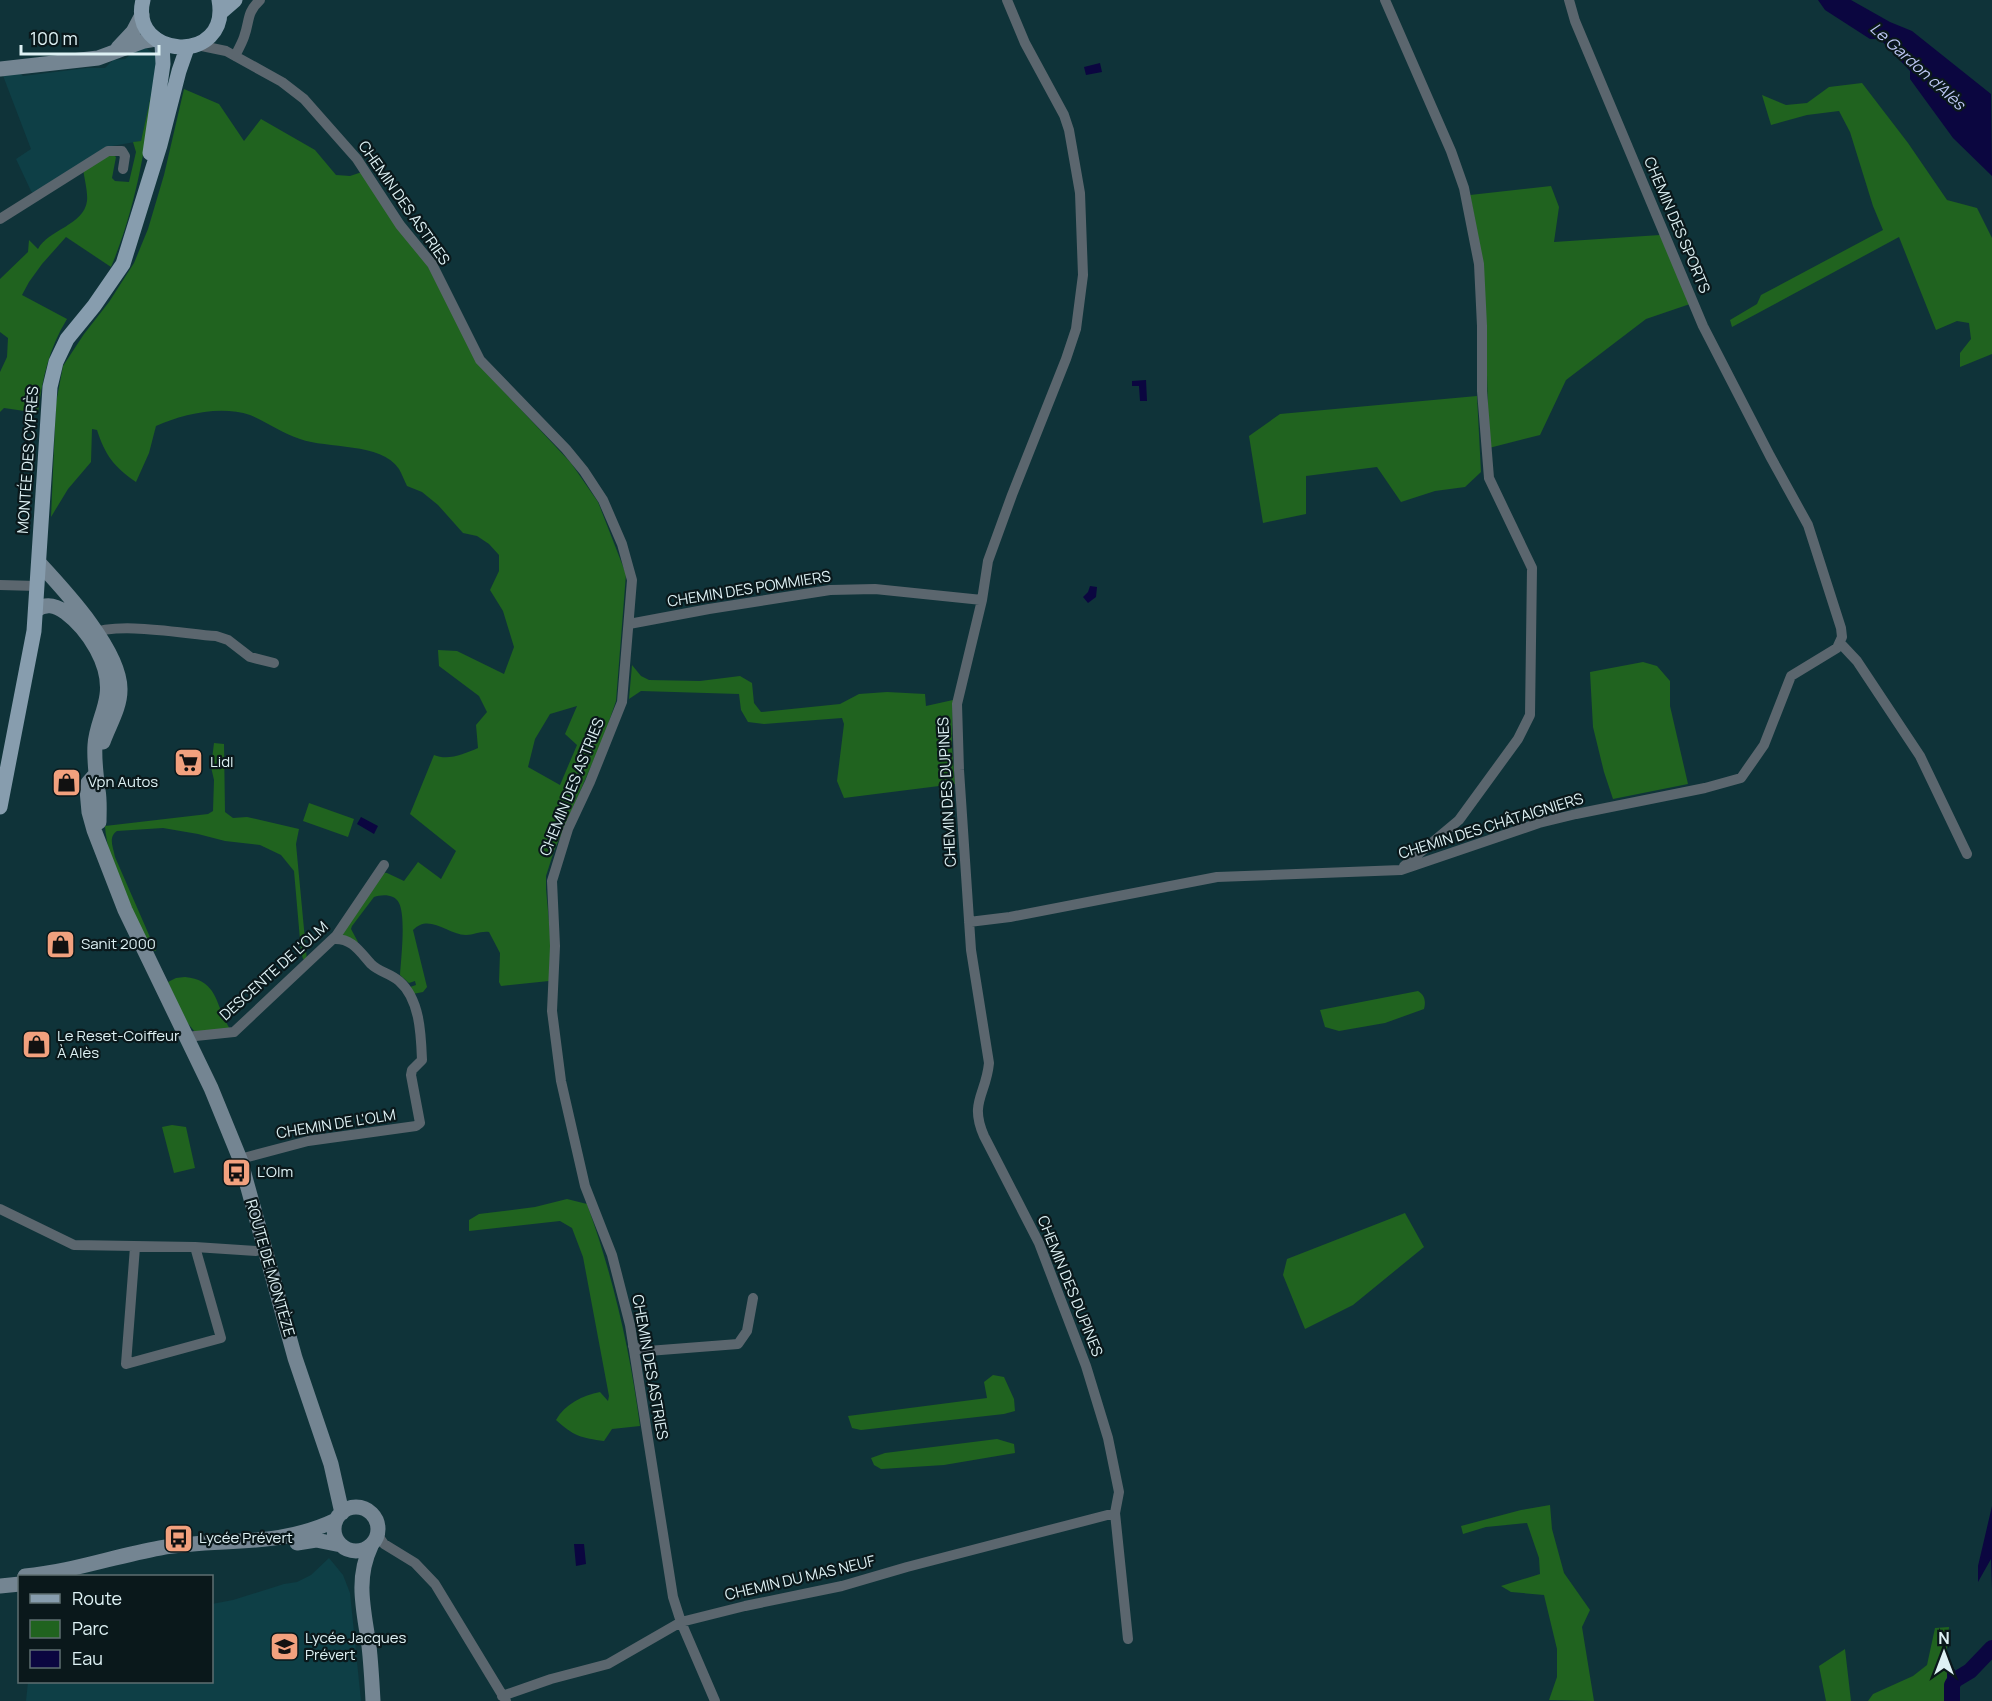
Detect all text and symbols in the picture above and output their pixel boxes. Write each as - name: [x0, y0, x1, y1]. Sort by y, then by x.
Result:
- water label: Le Gardon d'Alès: [1866, 17, 1971, 116]
- scale bar: [21, 18, 159, 56]
- text: 100 m: [30, 26, 78, 50]
- street label: CHEMIN DES ASTRIES: [354, 136, 455, 269]
- street label: CHEMIN DES SPORTS: [1639, 153, 1716, 296]
- street label: MONTÉE DES CYPRÈS: [12, 386, 43, 534]
- street label: CHEMIN DES POMMIERS: [666, 565, 832, 612]
- street label: CHEMIN DES ASTRIES: [534, 715, 609, 859]
- street label: CHEMIN DES DUPINES: [932, 716, 961, 868]
- supermarket icon: Lidl: [173, 746, 205, 778]
- place label: Lidl: [210, 751, 234, 772]
- shop icon: Vpn Autos: [51, 766, 83, 798]
- place label: Vpn Autos: [88, 771, 158, 792]
- street label: CHEMIN DES CHÂTAIGNIERS: [1396, 787, 1586, 864]
- street label: DESCENTE DE L'OLM: [215, 916, 332, 1025]
- shop icon: Sanit 2000: [44, 928, 76, 960]
- place label: Sanit 2000: [81, 933, 156, 954]
- place label: Le Reset-Coiffeur À Alès: [57, 1025, 180, 1063]
- shop icon: Le Reset-Coiffeur À Alès: [20, 1029, 52, 1061]
- street label: CHEMIN DE L'OLM: [275, 1104, 397, 1143]
- bus stop icon: L'Olm: [220, 1156, 252, 1188]
- place label: L'Olm: [257, 1161, 293, 1182]
- street label: ROUTE DE MONTÈZE: [241, 1197, 300, 1339]
- street label: CHEMIN DES DUPINES: [1033, 1212, 1108, 1359]
- street label: CHEMIN DES ASTRIES: [627, 1293, 674, 1441]
- bus stop icon: Lycée Prévert: [162, 1522, 194, 1554]
- place label: Lycée Prévert: [199, 1527, 293, 1548]
- street label: CHEMIN DU MAS NEUF: [723, 1550, 877, 1605]
- legend: [18, 1575, 213, 1683]
- text: Route: [72, 1586, 122, 1610]
- text: Parc: [72, 1616, 109, 1640]
- north arrow: [1914, 1623, 1974, 1683]
- place label: Lycée Jacques Prévert: [305, 1627, 407, 1665]
- text: N: [1938, 1627, 1950, 1649]
- school or university icon: Lycée Jacques Prévert: [268, 1631, 300, 1663]
- text: Eau: [72, 1646, 103, 1670]

